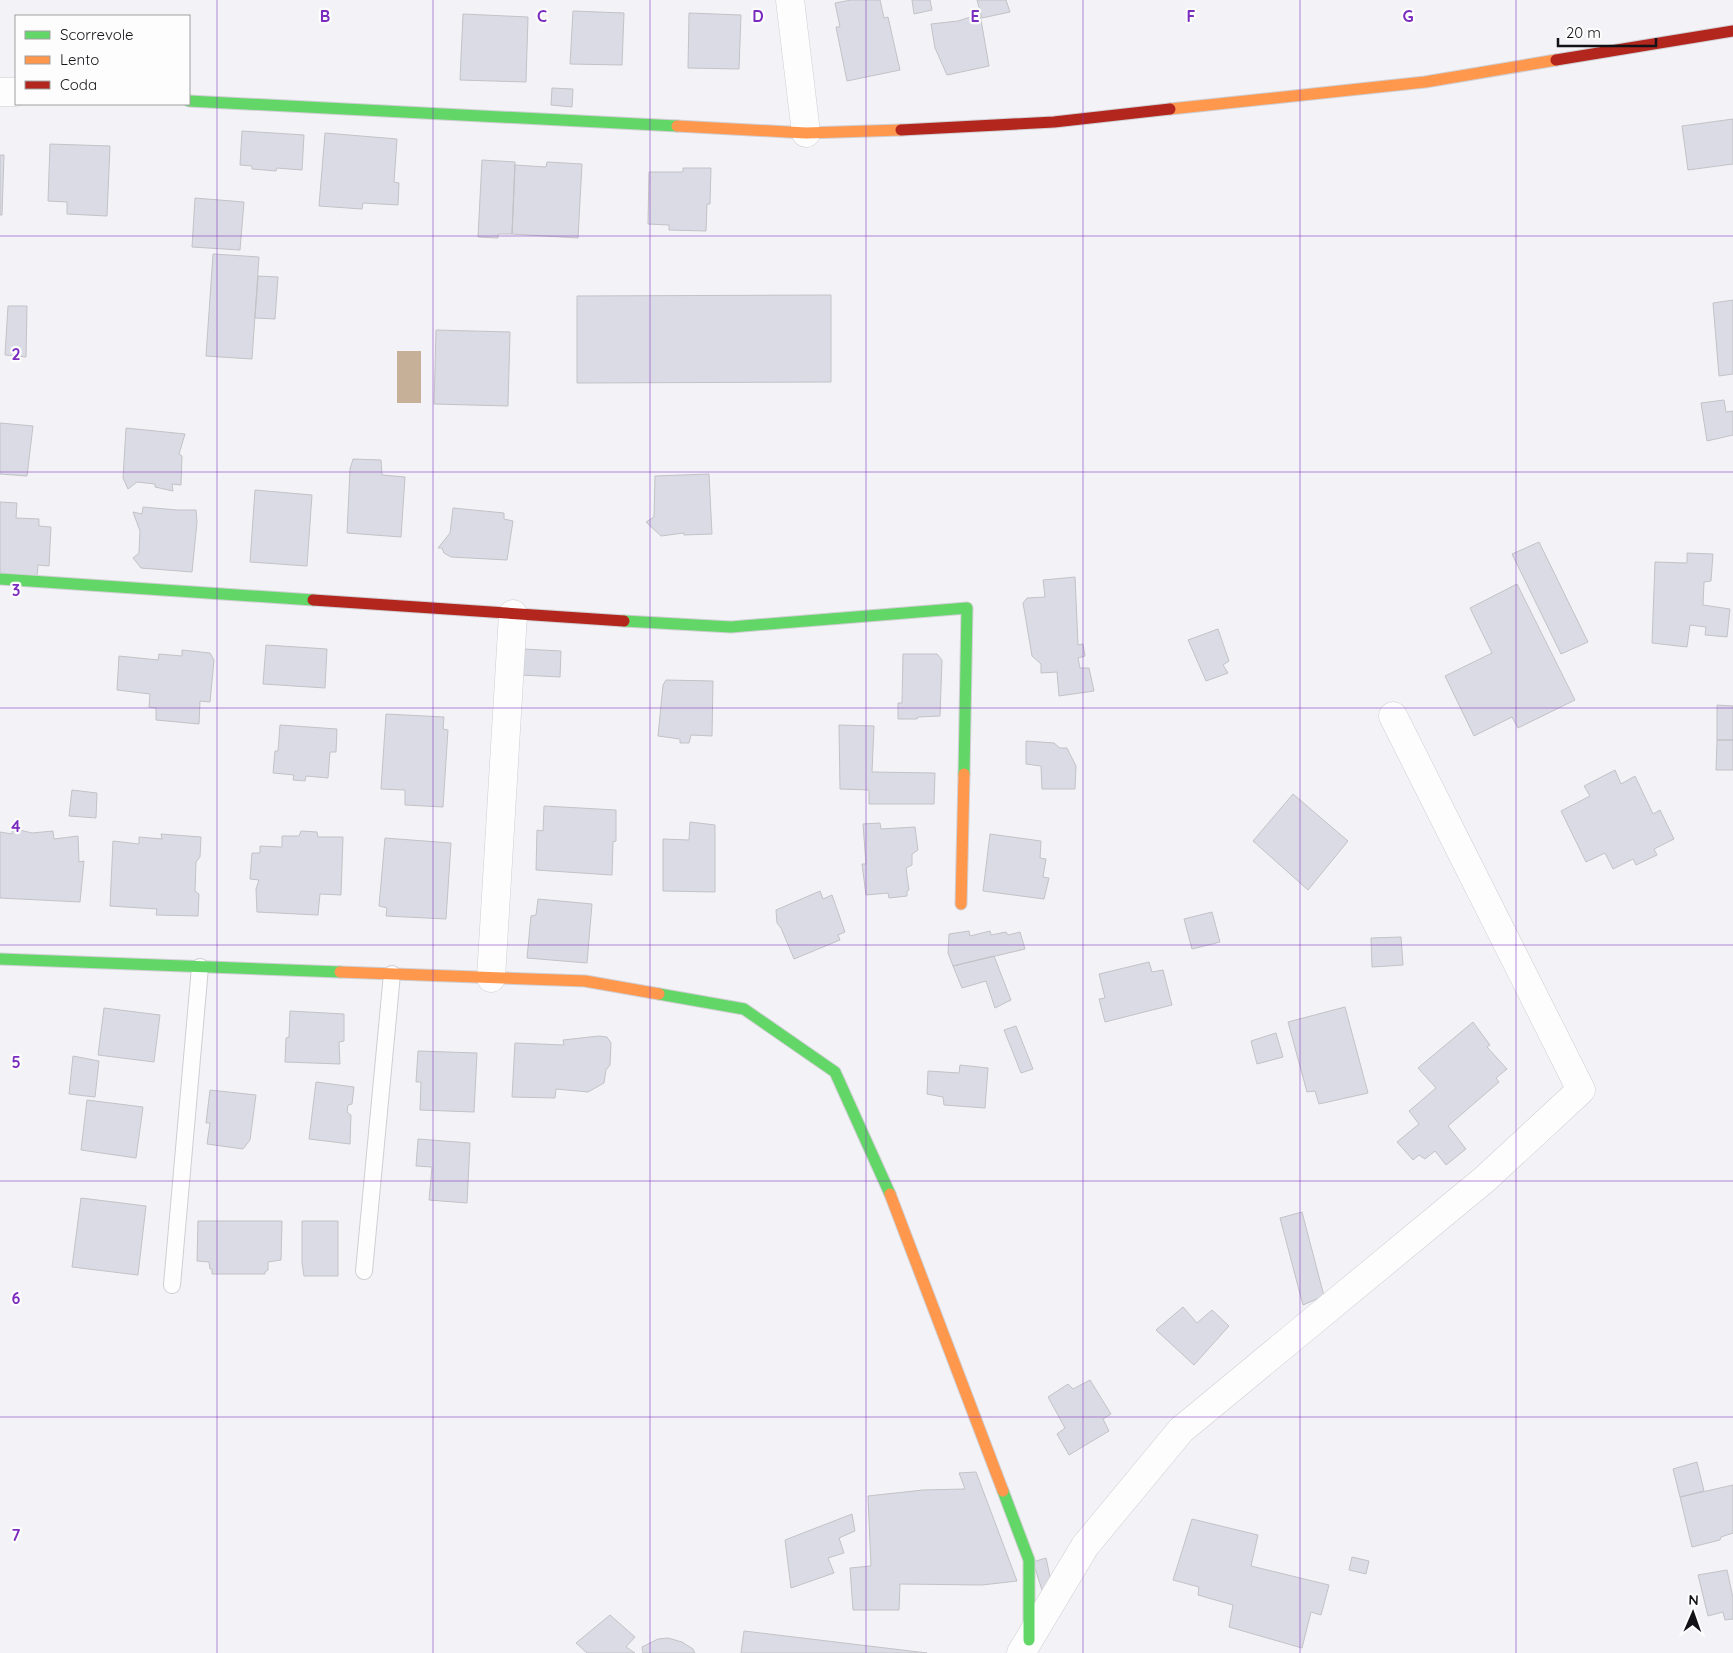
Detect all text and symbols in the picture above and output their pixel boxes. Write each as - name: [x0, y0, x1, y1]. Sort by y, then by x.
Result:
- text: B: [320, 6, 330, 26]
- text: C: [537, 6, 547, 26]
- text: D: [752, 6, 764, 26]
- text: E: [970, 6, 980, 26]
- text: F: [1187, 6, 1196, 26]
- text: G: [1402, 6, 1414, 26]
- legend: [15, 15, 190, 105]
- scale bar: [1558, 15, 1656, 47]
- text: 20 m: [1566, 23, 1601, 42]
- text: Scorrevole: [60, 25, 134, 44]
- text: Lento: [60, 50, 99, 69]
- text: Coda: [60, 75, 97, 94]
- text: 2: [11, 344, 21, 364]
- text: 3: [12, 580, 20, 600]
- text: 4: [11, 816, 21, 836]
- text: 5: [11, 1052, 21, 1072]
- text: 6: [12, 1288, 21, 1308]
- text: 7: [12, 1525, 21, 1545]
- north arrow: [1668, 1588, 1718, 1638]
- text: N: [1688, 1591, 1699, 1609]

